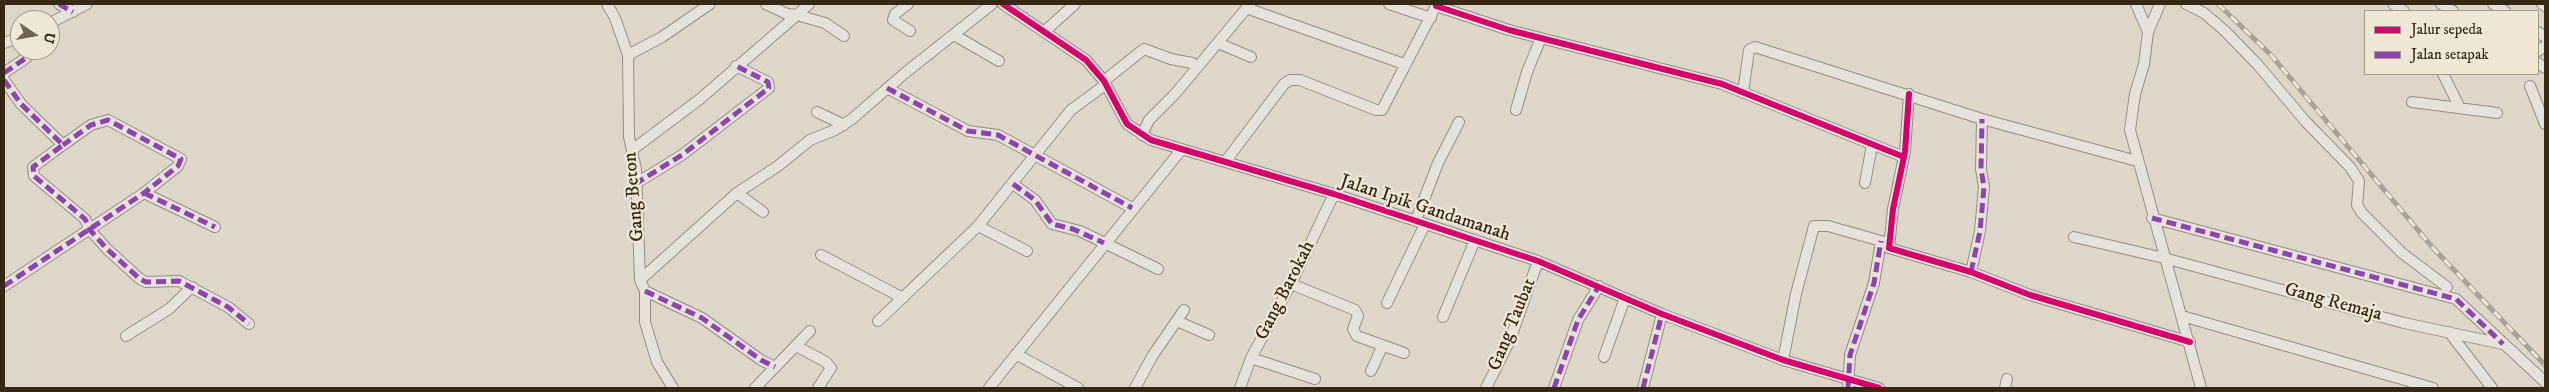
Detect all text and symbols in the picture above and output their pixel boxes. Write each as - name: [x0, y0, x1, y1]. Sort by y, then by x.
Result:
- north arrow: [10, 10, 60, 60]
- legend: [2364, 10, 2539, 75]
- text: Jalur sepeda: [2411, 20, 2482, 39]
- text: U: [39, 31, 59, 45]
- text: Jalan setapak: [2411, 45, 2489, 64]
- street label: Gang Beton: [620, 151, 650, 243]
- street label: Jalan Ipik Gandamanah: [1337, 171, 1513, 247]
- street label: Gang Barokah: [1251, 238, 1321, 344]
- street label: Gang Taubat: [1484, 275, 1542, 375]
- street label: Gang Remaja: [2282, 279, 2384, 327]

